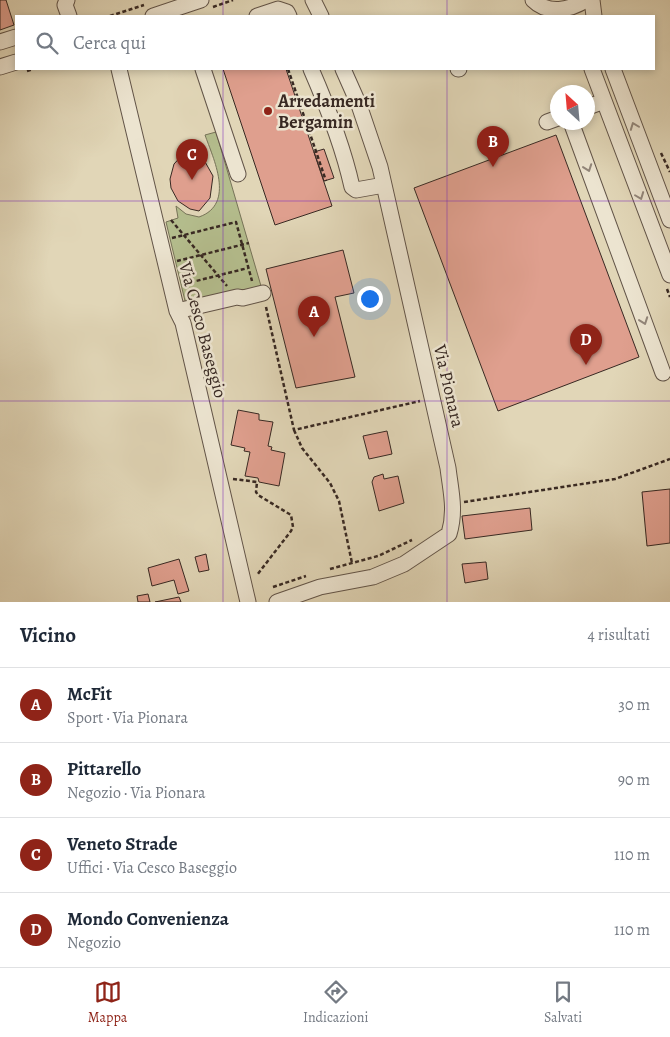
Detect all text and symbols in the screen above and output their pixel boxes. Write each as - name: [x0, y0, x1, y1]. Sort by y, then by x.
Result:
- search box: [15, 15, 655, 70]
- icon: search: [33, 29, 61, 57]
- text: Cerca qui: [73, 30, 146, 56]
- north arrow: [550, 85, 595, 130]
- place label: Arredamenti Bergamin: [277, 89, 375, 134]
- marker: Arredamenti Bergamin: [262, 105, 274, 117]
- one-way arrow: [630, 122, 640, 130]
- pin: B: [477, 126, 509, 167]
- pin: C: [176, 139, 208, 180]
- one-way arrow: [582, 163, 592, 172]
- one-way arrow: [634, 191, 644, 200]
- street label: Via Cesco Baseggio: [173, 258, 233, 401]
- your location: [357, 286, 383, 312]
- pin: A: [298, 296, 330, 337]
- one-way arrow: [638, 316, 648, 325]
- pin: D: [570, 324, 602, 365]
- street label: Via Pionara: [428, 341, 470, 430]
- text: Vicino: [20, 621, 76, 649]
- text: 4 risultati: [587, 624, 650, 646]
- text: McFit: [67, 681, 112, 707]
- text: A: [31, 694, 41, 716]
- text: 30 m: [618, 694, 650, 716]
- text: Sport · Via Pionara: [67, 707, 188, 729]
- text: Pittarello: [67, 756, 141, 782]
- text: B: [31, 769, 41, 791]
- text: 90 m: [618, 769, 650, 791]
- text: Negozio · Via Pionara: [67, 782, 206, 804]
- text: Veneto Strade: [67, 831, 178, 857]
- text: C: [31, 844, 41, 866]
- text: 110 m: [614, 844, 650, 866]
- text: Uffici · Via Cesco Baseggio: [67, 857, 237, 879]
- text: Mondo Convenienza: [67, 906, 229, 932]
- text: D: [30, 919, 42, 941]
- text: 110 m: [614, 919, 650, 941]
- text: Negozio: [67, 932, 121, 954]
- tab: Mappa: [88, 978, 127, 1027]
- tab: Indicazioni: [303, 978, 368, 1027]
- tab: Salvati: [544, 978, 582, 1027]

